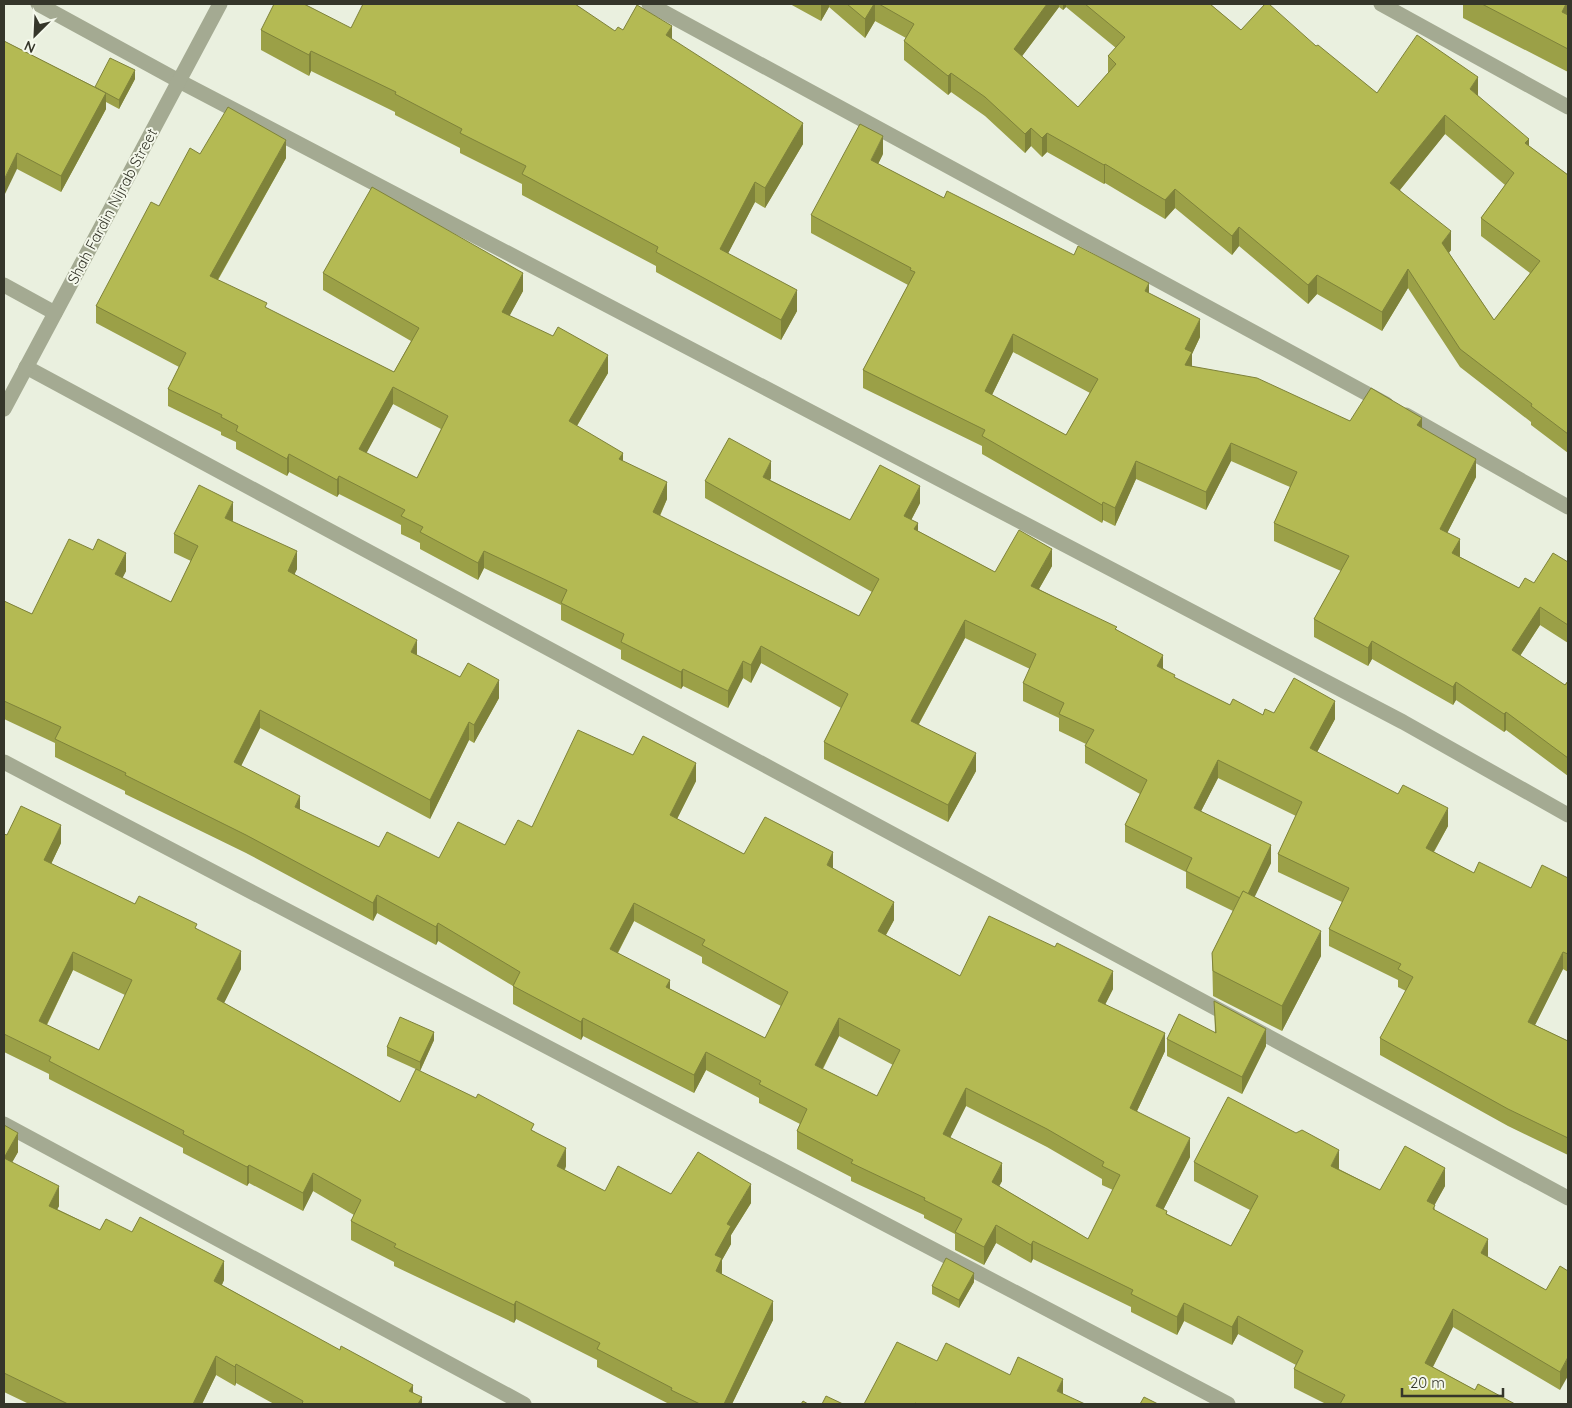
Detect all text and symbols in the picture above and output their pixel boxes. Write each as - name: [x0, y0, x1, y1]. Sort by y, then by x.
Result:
- north arrow: [10, 10, 60, 60]
- text: N: [21, 37, 38, 57]
- street label: Shah Fardin Nijrab Street: [63, 125, 161, 287]
- scale bar: [1402, 1366, 1503, 1398]
- text: 20 m: [1410, 1373, 1445, 1392]

